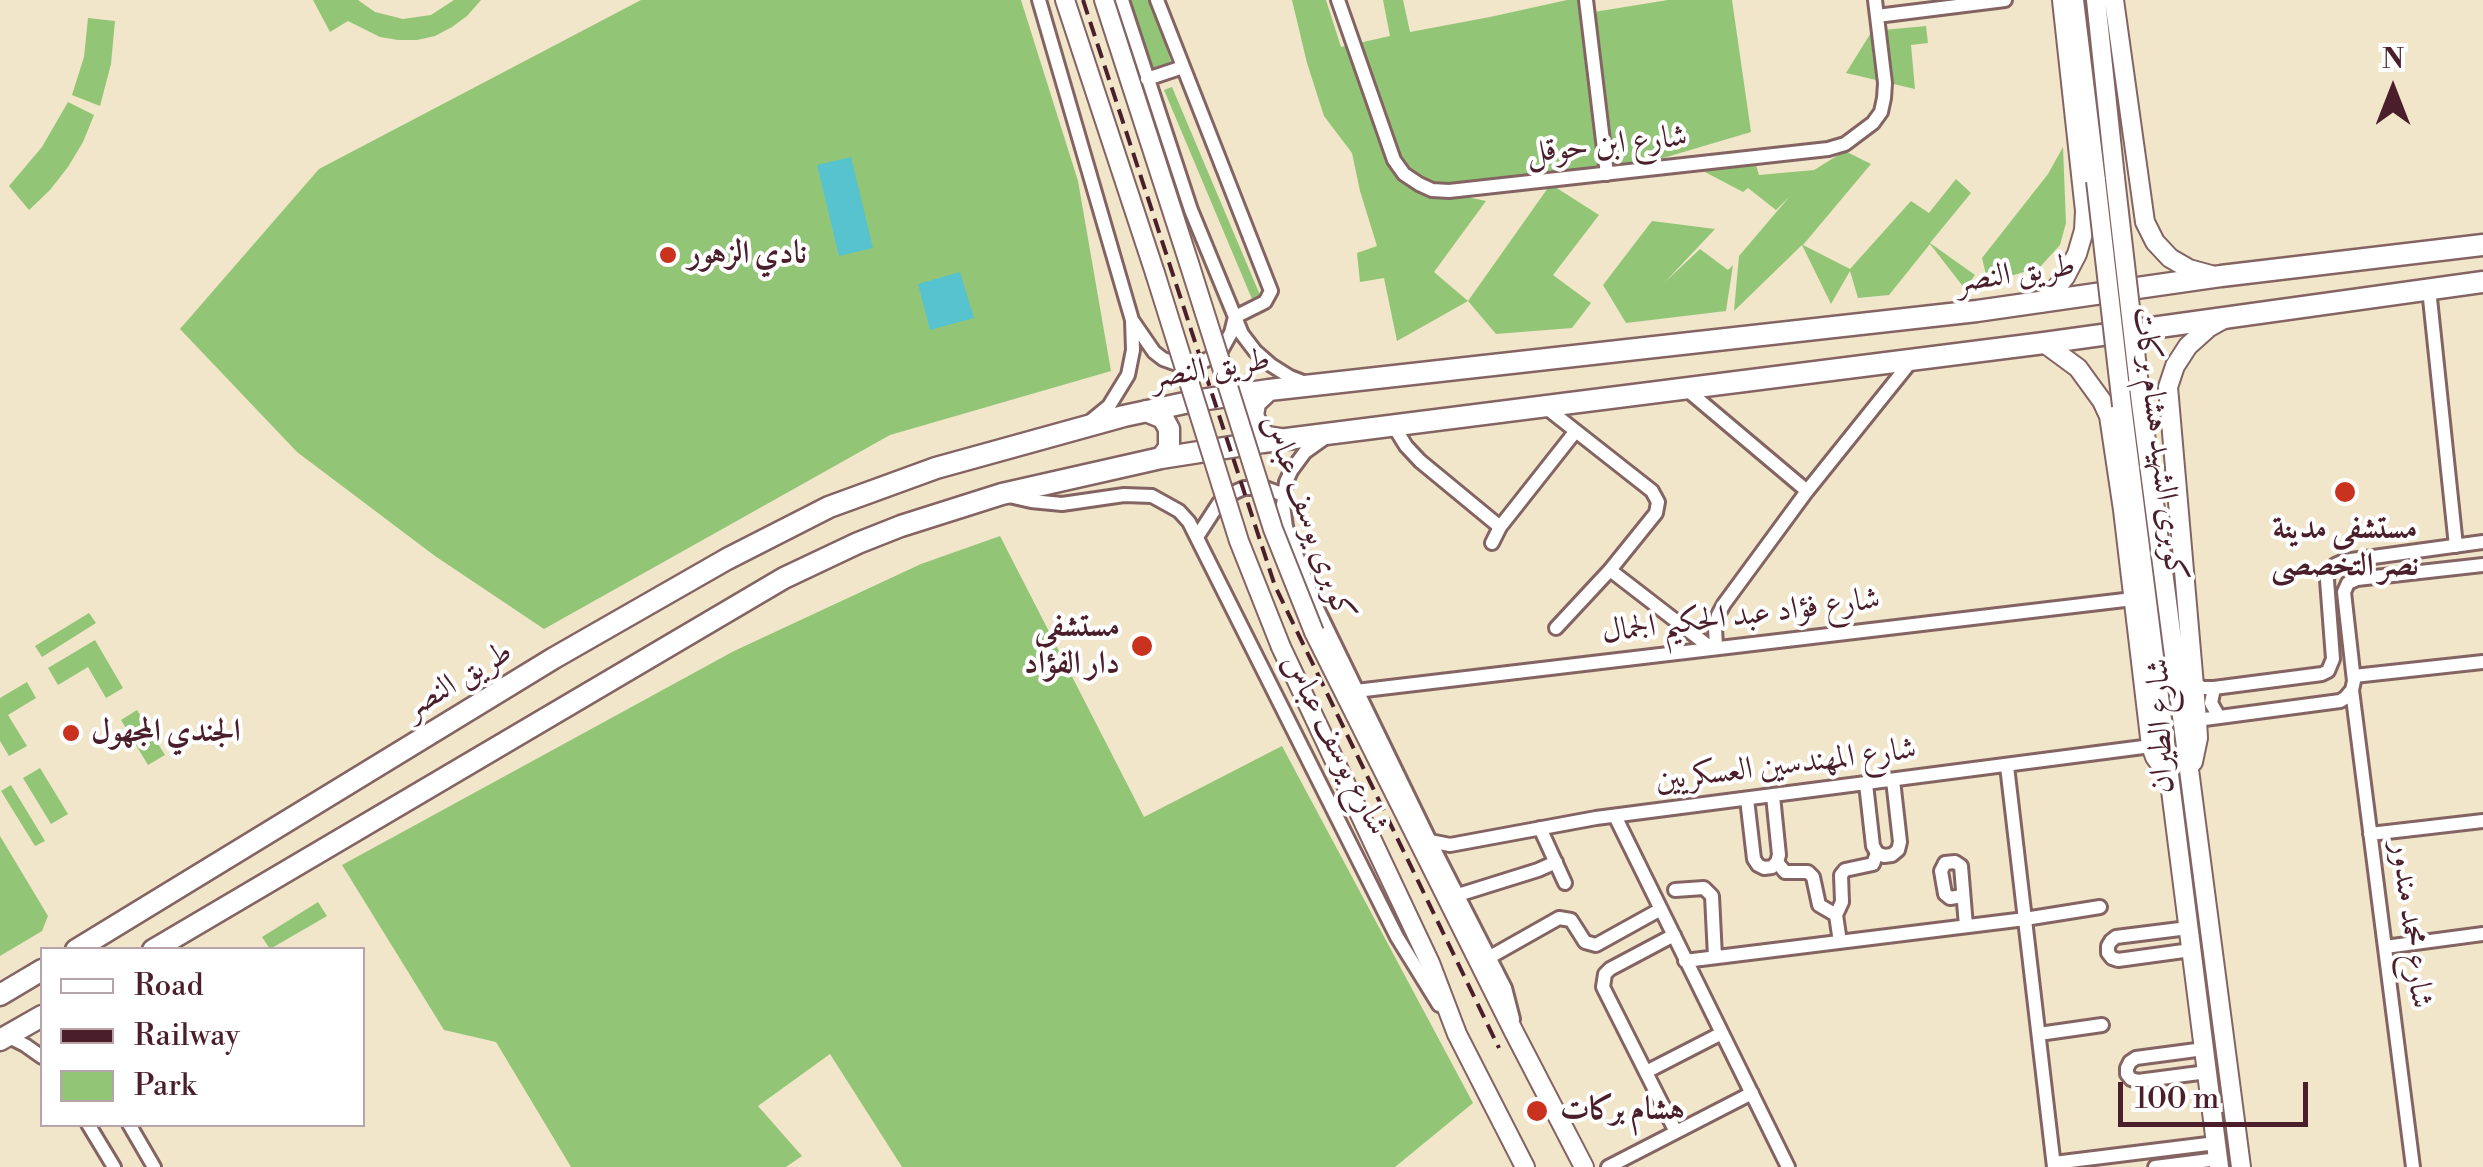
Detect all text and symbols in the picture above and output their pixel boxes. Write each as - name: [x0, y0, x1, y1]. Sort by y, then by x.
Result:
- north arrow: [2343, 40, 2443, 140]
- text: N: [2382, 42, 2404, 77]
- street label: شارع ابن حوقل: [1525, 118, 1689, 174]
- place label: نادي الزهور: [688, 236, 807, 274]
- marker: نادي الزهور: [657, 244, 679, 266]
- street label: طريق النصر: [1954, 248, 2078, 302]
- street label: كوبرى الشهيد هشام بركات: [2122, 305, 2194, 583]
- street label: طريق النصر: [1149, 342, 1273, 398]
- street label: كوبرى يوسف عباس: [1252, 409, 1362, 627]
- marker: مستشفى مدينة نصر التخصصى: [2332, 479, 2358, 505]
- place label: مستشفى مدينة نصر التخصصى: [2271, 511, 2419, 586]
- street label: شارع فؤاد عبد الحكيم الجمال: [1600, 581, 1882, 653]
- place label: مستشفى دار الفؤاد: [1024, 609, 1120, 684]
- marker: مستشفى دار الفؤاد: [1129, 633, 1155, 659]
- street label: طريق النصر: [398, 634, 520, 728]
- street label: شارع يوسف عباس: [1272, 648, 1396, 842]
- street label: شارع الطيران: [2140, 658, 2184, 794]
- place label: الجندي المجهول: [91, 714, 241, 752]
- marker: الجندي المجهول: [60, 722, 82, 744]
- street label: شارع المهندسين العسكريين: [1653, 731, 1919, 801]
- street label: شارع محمد مندور: [2381, 839, 2439, 1011]
- legend: [40, 947, 365, 1127]
- text: Road: [134, 967, 204, 1005]
- text: Railway: [134, 1017, 240, 1055]
- scale bar: [2123, 1062, 2313, 1124]
- text: Park: [134, 1067, 196, 1105]
- text: 100 m: [2135, 1080, 2219, 1118]
- place label: هشام بركات: [1560, 1092, 1685, 1130]
- marker: هشام بركات: [1524, 1098, 1550, 1124]

